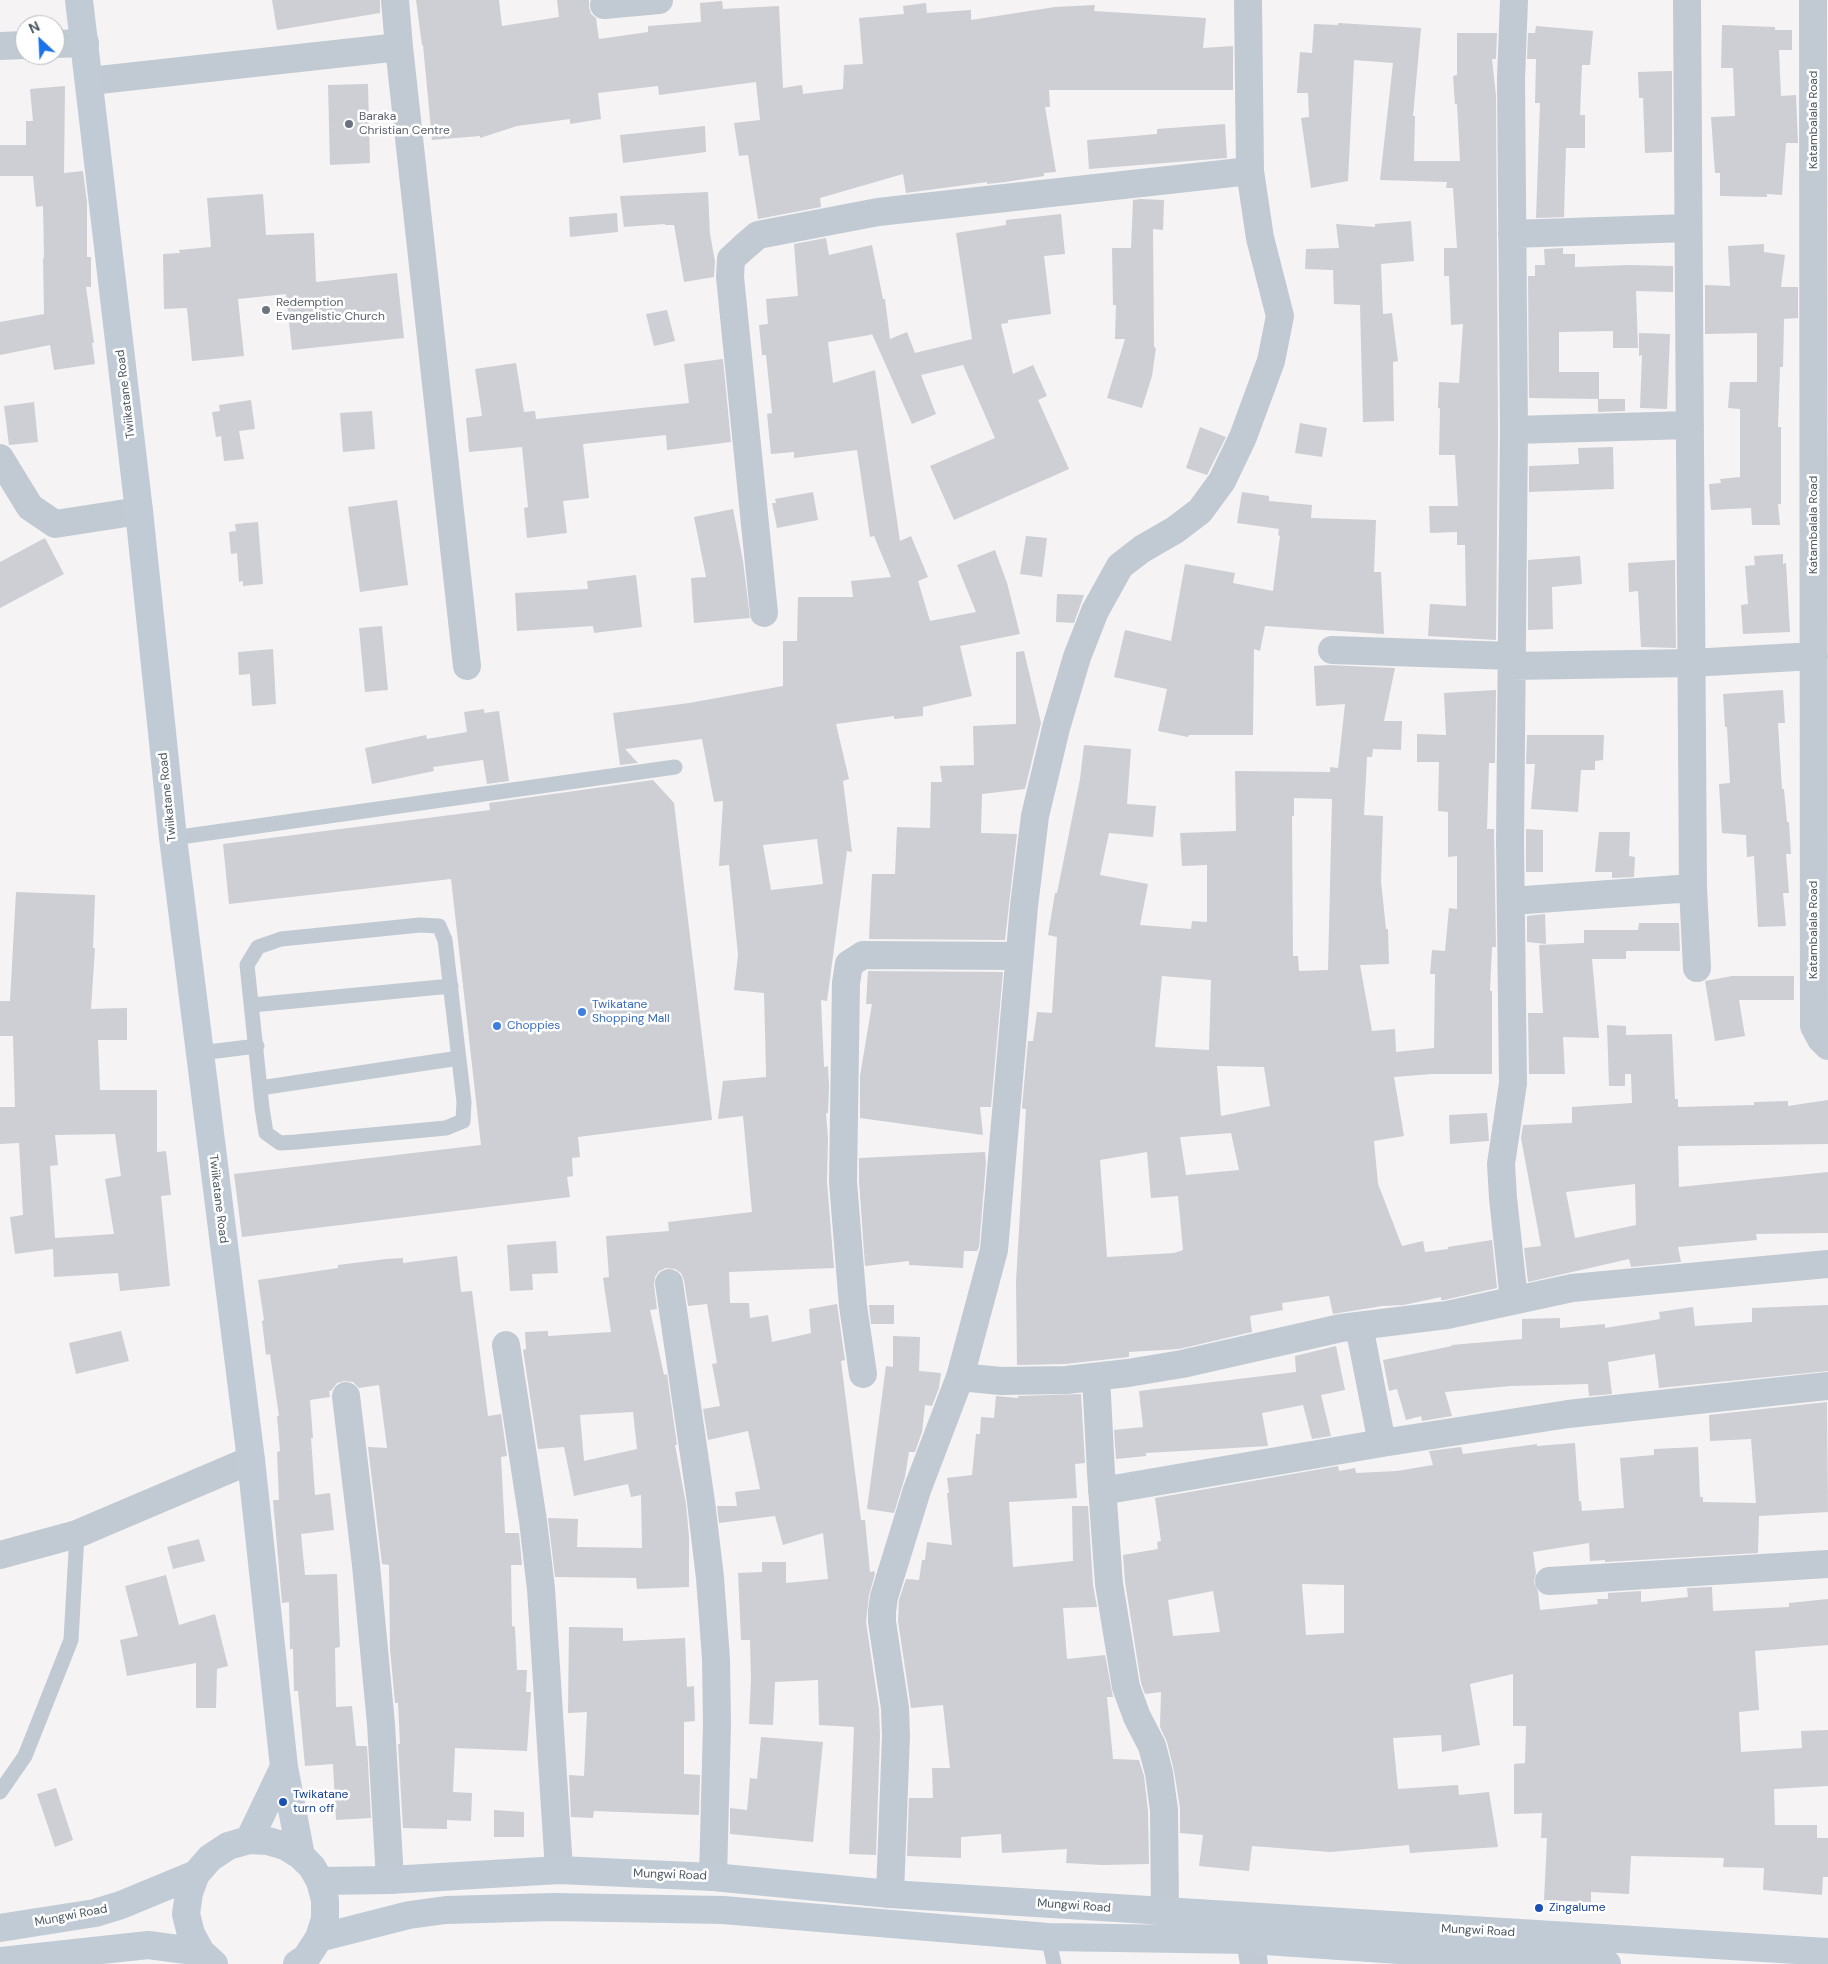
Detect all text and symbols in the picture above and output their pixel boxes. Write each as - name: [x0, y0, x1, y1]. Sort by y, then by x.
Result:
- north arrow: [15, 15, 65, 65]
- text: N: [26, 17, 43, 38]
- street label: Katambalala Road: [1807, 71, 1821, 169]
- place label: Baraka Christian Centre: [359, 110, 450, 138]
- marker: Baraka Christian Centre: [343, 118, 355, 130]
- place label: Redemption Evangelistic Church: [276, 296, 385, 324]
- marker: Redemption Evangelistic Church: [260, 304, 272, 316]
- street label: Twiikatane Road: [113, 349, 139, 439]
- street label: Katambalala Road: [1807, 476, 1821, 574]
- street label: Twiikatane Road: [156, 752, 180, 842]
- street label: Katambalala Road: [1807, 881, 1821, 979]
- place label: Twikatane Shopping Mall: [592, 998, 670, 1026]
- marker: Twikatane Shopping Mall: [576, 1006, 588, 1018]
- place label: Choppies: [507, 1019, 560, 1033]
- marker: Choppies: [491, 1020, 503, 1032]
- street label: Twiikatane Road: [205, 1154, 231, 1244]
- place label: Twikatane turn off: [293, 1788, 348, 1816]
- marker: Twikatane turn off: [277, 1796, 289, 1808]
- street label: Mungwi Road: [633, 1867, 707, 1883]
- street label: Mungwi Road: [1037, 1896, 1111, 1916]
- place label: Zingalume: [1549, 1901, 1606, 1915]
- street label: Mungwi Road: [33, 1902, 109, 1930]
- marker: Zingalume: [1533, 1902, 1545, 1914]
- street label: Mungwi Road: [1441, 1922, 1515, 1940]

